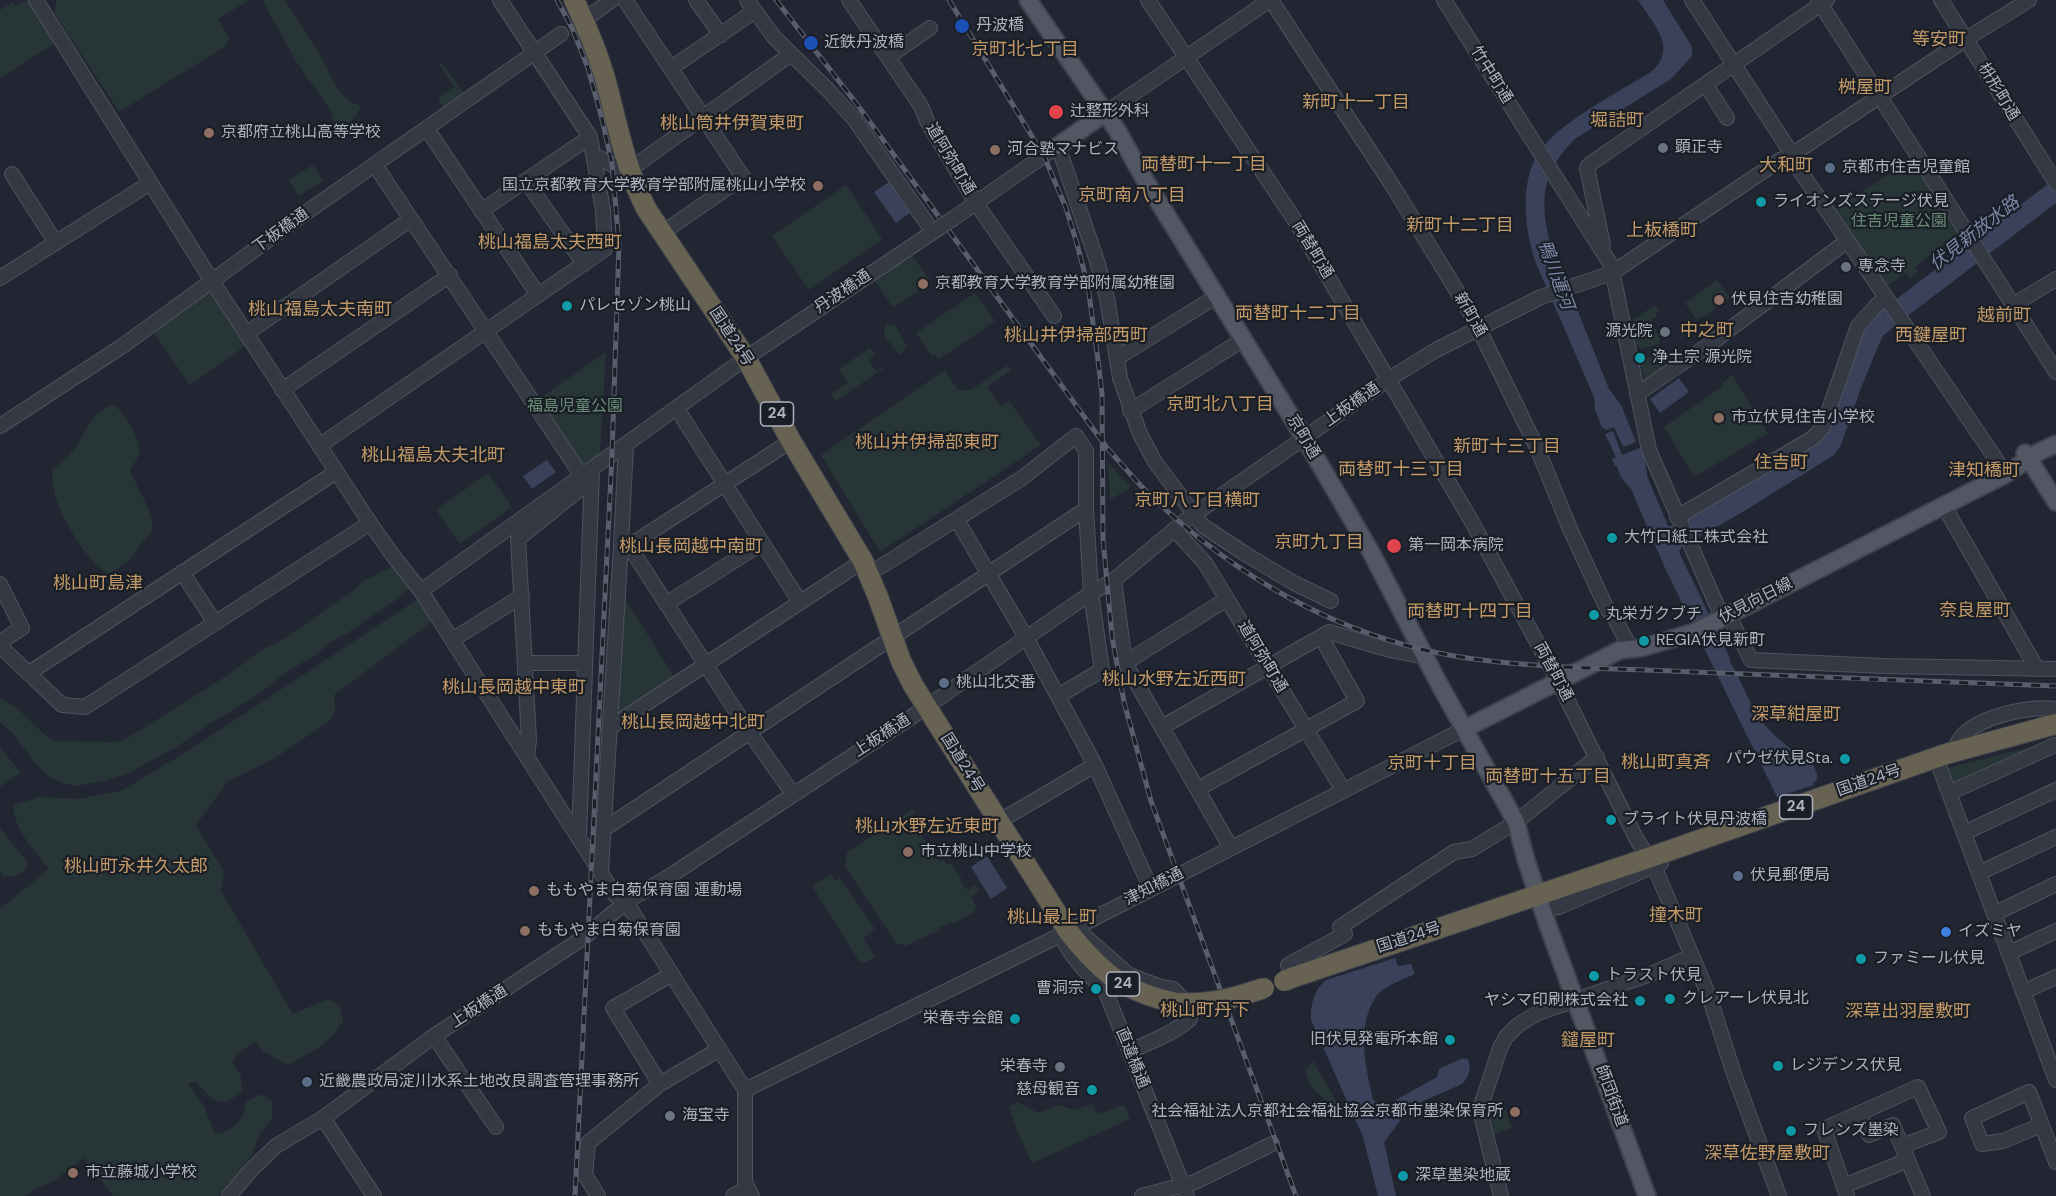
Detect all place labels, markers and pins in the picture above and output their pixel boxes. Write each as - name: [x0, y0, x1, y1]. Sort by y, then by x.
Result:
- place label: 丹波橋: [976, 16, 1024, 36]
- marker: 丹波橋: [953, 17, 971, 35]
- place label: 近鉄丹波橋: [824, 33, 904, 53]
- marker: 近鉄丹波橋: [802, 34, 820, 52]
- place label: 辻整形外科: [1070, 102, 1150, 122]
- marker: 辻整形外科: [1047, 103, 1065, 121]
- place label: 京都府立桃山高等学校: [221, 123, 381, 143]
- marker: 京都府立桃山高等学校: [202, 126, 216, 140]
- place label: 顕正寺: [1675, 138, 1723, 158]
- place label: 河合塾マナビス: [1007, 140, 1119, 160]
- marker: 顕正寺: [1656, 141, 1670, 155]
- marker: 河合塾マナビス: [988, 143, 1002, 157]
- place label: 京都市住吉児童館: [1842, 158, 1970, 178]
- marker: 京都市住吉児童館: [1823, 161, 1837, 175]
- place label: 国立京都教育大学教育学部附属桃山小学校: [502, 176, 806, 196]
- marker: 国立京都教育大学教育学部附属桃山小学校: [811, 179, 825, 193]
- place label: ライオンズステージ伏見: [1773, 192, 1949, 212]
- marker: ライオンズステージ伏見: [1754, 195, 1768, 209]
- place label: 専念寺: [1858, 257, 1906, 277]
- marker: 専念寺: [1839, 260, 1853, 274]
- place label: 京都教育大学教育学部附属幼稚園: [935, 274, 1175, 294]
- marker: 京都教育大学教育学部附属幼稚園: [916, 277, 930, 291]
- place label: 伏見住吉幼稚園: [1731, 290, 1843, 310]
- marker: 伏見住吉幼稚園: [1712, 293, 1726, 307]
- place label: パレセゾン桃山: [579, 296, 691, 316]
- marker: パレセゾン桃山: [560, 299, 574, 313]
- place label: 源光院: [1605, 322, 1653, 342]
- marker: 源光院: [1658, 325, 1672, 339]
- place label: 浄土宗 源光院: [1652, 348, 1752, 368]
- marker: 浄土宗 源光院: [1633, 351, 1647, 365]
- place label: 市立伏見住吉小学校: [1731, 408, 1875, 428]
- marker: 市立伏見住吉小学校: [1712, 411, 1726, 425]
- place label: 大竹口紙工株式会社: [1624, 528, 1768, 548]
- marker: 大竹口紙工株式会社: [1605, 531, 1619, 545]
- place label: 第一岡本病院: [1408, 536, 1504, 556]
- marker: 第一岡本病院: [1385, 537, 1403, 555]
- place label: 丸栄ガクブチ: [1606, 605, 1702, 625]
- marker: 丸栄ガクブチ: [1587, 608, 1601, 622]
- place label: REGIA伏見新町: [1656, 631, 1765, 651]
- marker: REGIA伏見新町: [1637, 634, 1651, 648]
- place label: 桃山北交番: [956, 673, 1036, 693]
- marker: 桃山北交番: [937, 676, 951, 690]
- place label: パウゼ伏見Sta.: [1726, 749, 1833, 769]
- marker: パウゼ伏見Sta.: [1838, 752, 1852, 766]
- place label: ブライト伏見丹波橋: [1623, 810, 1767, 830]
- marker: ブライト伏見丹波橋: [1604, 813, 1618, 827]
- place label: 市立桃山中学校: [920, 842, 1032, 862]
- marker: 市立桃山中学校: [901, 845, 915, 859]
- place label: 伏見郵便局: [1750, 866, 1830, 886]
- marker: 伏見郵便局: [1731, 869, 1745, 883]
- place label: ももやま白菊保育園 運動場: [546, 881, 742, 901]
- marker: ももやま白菊保育園 運動場: [527, 884, 541, 898]
- place label: ももやま白菊保育園: [537, 921, 681, 941]
- place label: イズミヤ: [1958, 922, 2022, 942]
- marker: ももやま白菊保育園: [518, 924, 532, 938]
- marker: イズミヤ: [1939, 925, 1953, 939]
- place label: ファミール伏見: [1873, 949, 1985, 969]
- marker: ファミール伏見: [1854, 952, 1868, 966]
- place label: トラスト伏見: [1606, 966, 1702, 986]
- marker: トラスト伏見: [1587, 969, 1601, 983]
- place label: 曹洞宗: [1036, 979, 1084, 999]
- marker: 曹洞宗: [1089, 982, 1103, 996]
- place label: クレアーレ伏見北: [1682, 989, 1809, 1009]
- place label: ヤシマ印刷株式会社: [1484, 991, 1628, 1011]
- marker: クレアーレ伏見北: [1663, 992, 1677, 1006]
- marker: ヤシマ印刷株式会社: [1633, 994, 1647, 1008]
- place label: 栄春寺会館: [923, 1009, 1003, 1029]
- marker: 栄春寺会館: [1008, 1012, 1022, 1026]
- place label: 旧伏見発電所本館: [1310, 1030, 1438, 1050]
- marker: 旧伏見発電所本館: [1443, 1033, 1457, 1047]
- place label: レジデンス伏見: [1790, 1056, 1902, 1076]
- place label: 栄春寺: [1000, 1057, 1048, 1077]
- marker: レジデンス伏見: [1771, 1059, 1785, 1073]
- marker: 栄春寺: [1053, 1060, 1067, 1074]
- place label: 近畿農政局淀川水系土地改良調査管理事務所: [319, 1072, 639, 1092]
- marker: 近畿農政局淀川水系土地改良調査管理事務所: [300, 1075, 314, 1089]
- place label: 慈母観音: [1016, 1080, 1080, 1100]
- marker: 慈母観音: [1085, 1083, 1099, 1097]
- place label: 社会福祉法人京都社会福祉協会京都市墨染保育所: [1151, 1102, 1503, 1122]
- marker: 社会福祉法人京都社会福祉協会京都市墨染保育所: [1508, 1105, 1522, 1119]
- place label: 海宝寺: [682, 1106, 730, 1126]
- marker: 海宝寺: [663, 1109, 677, 1123]
- place label: フレンズ墨染: [1803, 1121, 1899, 1141]
- marker: フレンズ墨染: [1784, 1124, 1798, 1138]
- place label: 市立藤城小学校: [85, 1163, 197, 1183]
- marker: 市立藤城小学校: [66, 1166, 80, 1180]
- place label: 深草墨染地蔵: [1415, 1166, 1511, 1186]
- marker: 深草墨染地蔵: [1396, 1169, 1410, 1183]

